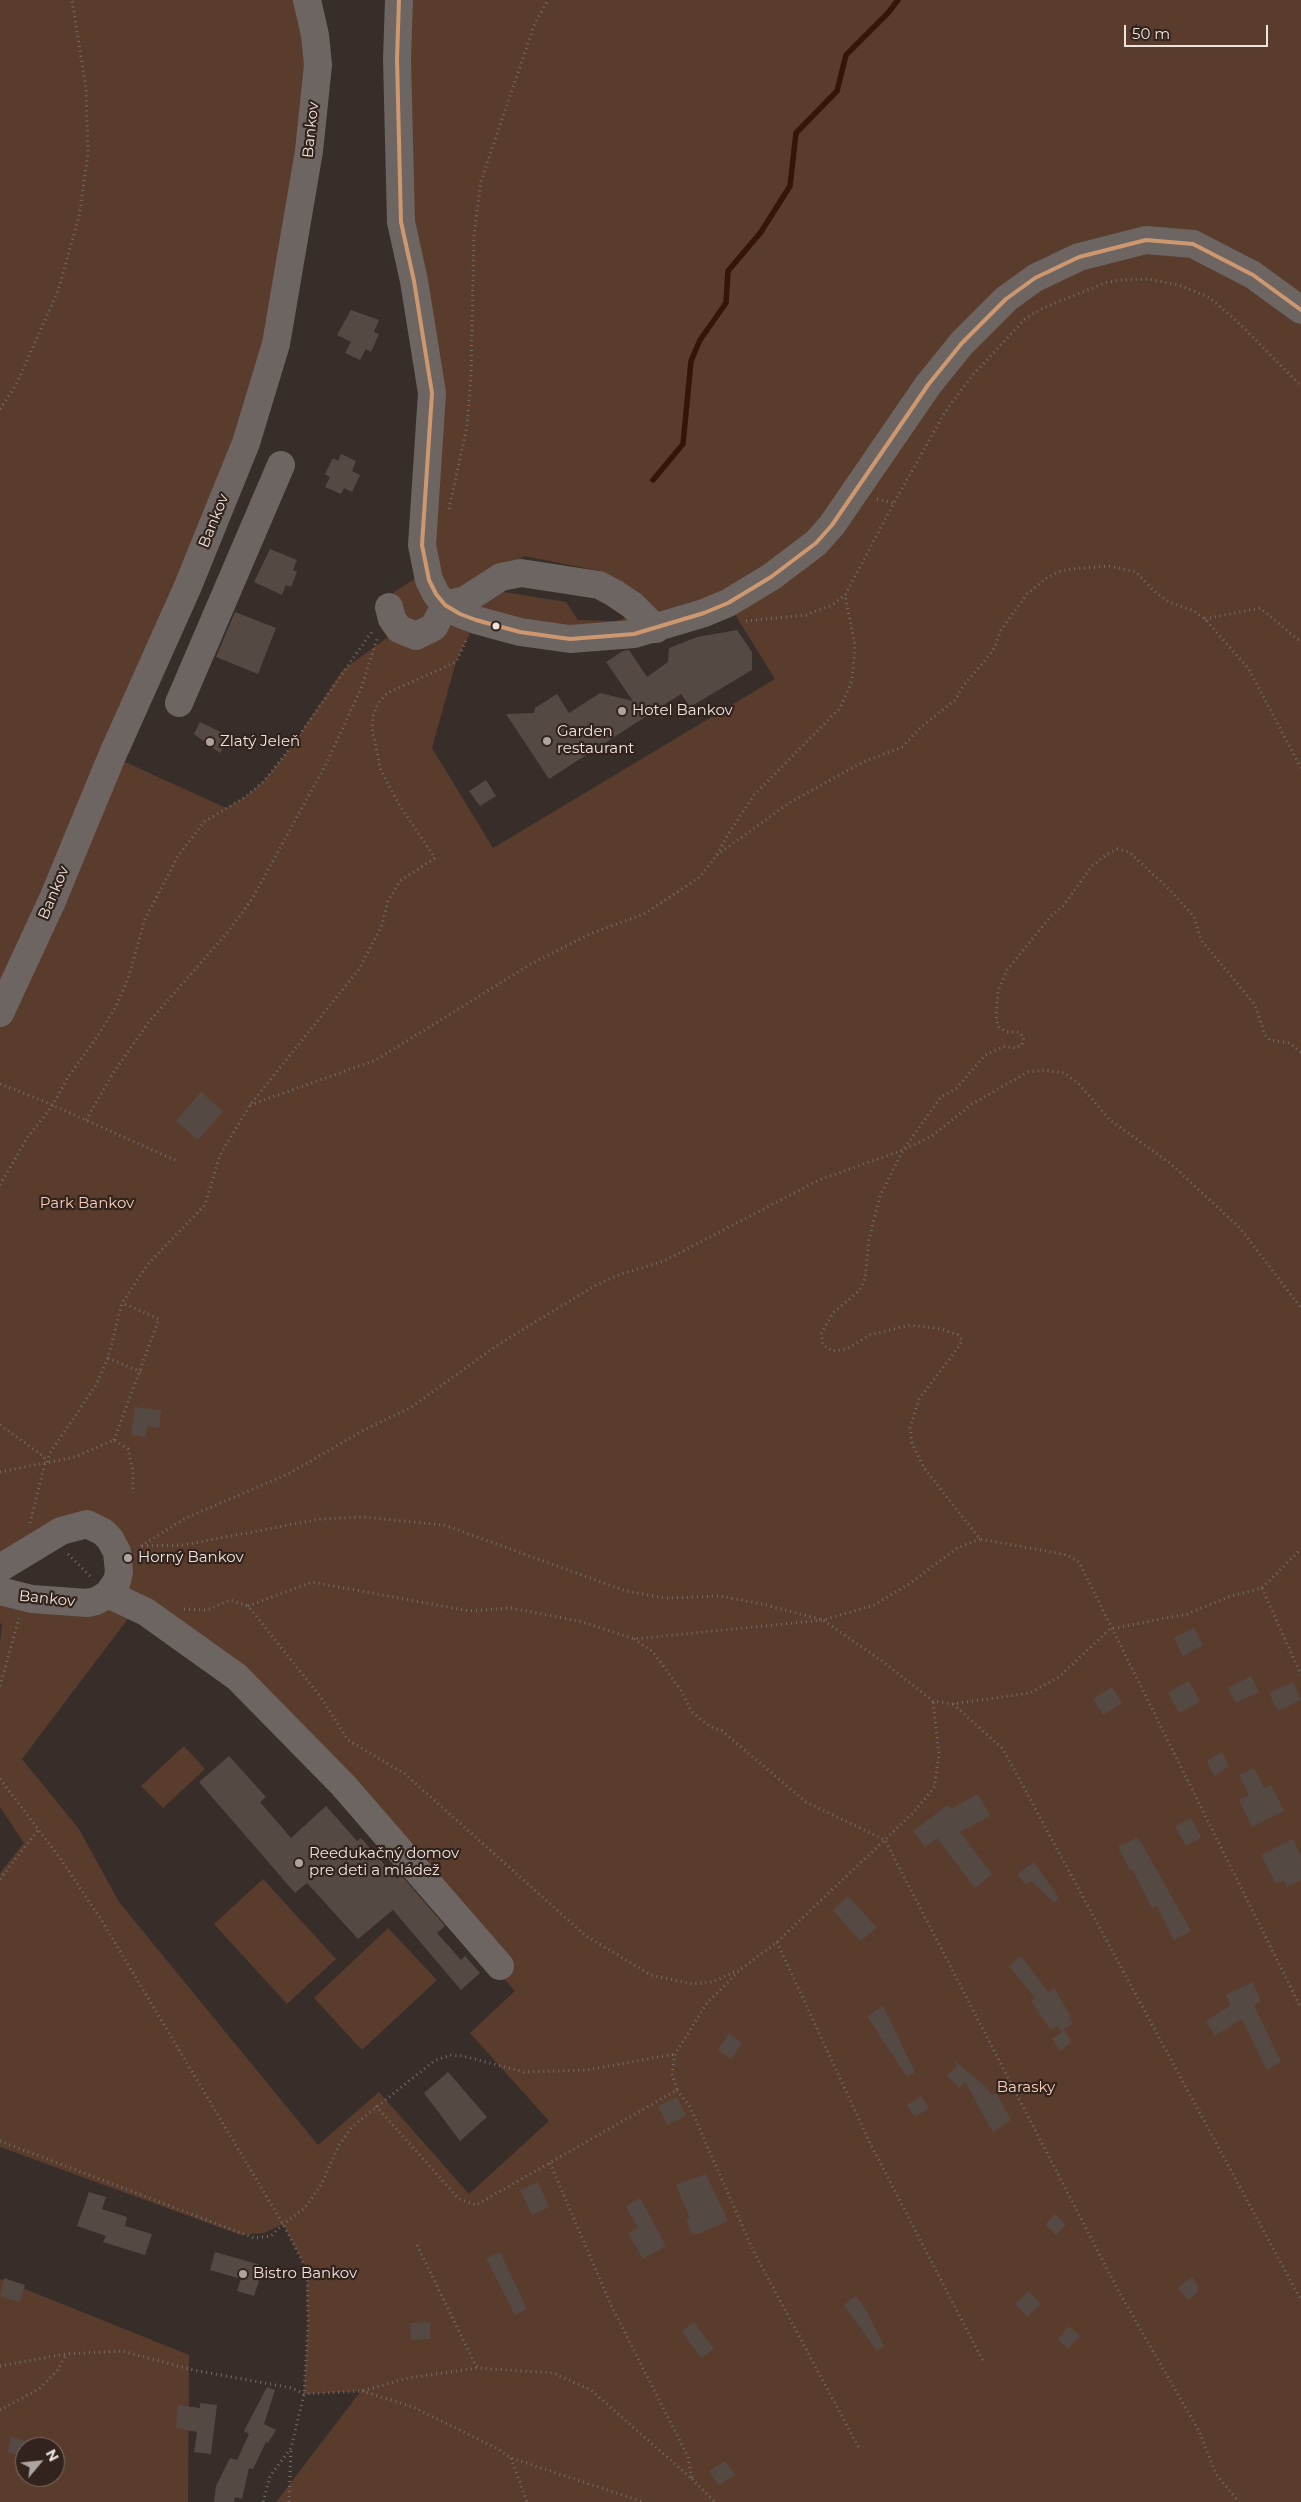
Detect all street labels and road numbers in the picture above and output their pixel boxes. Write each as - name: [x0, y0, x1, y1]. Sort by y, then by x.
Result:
- street label: Bankov: [299, 101, 323, 159]
- street label: Bankov: [195, 492, 233, 550]
- street label: Bankov: [35, 864, 73, 922]
- street label: Bankov: [18, 1587, 76, 1611]

